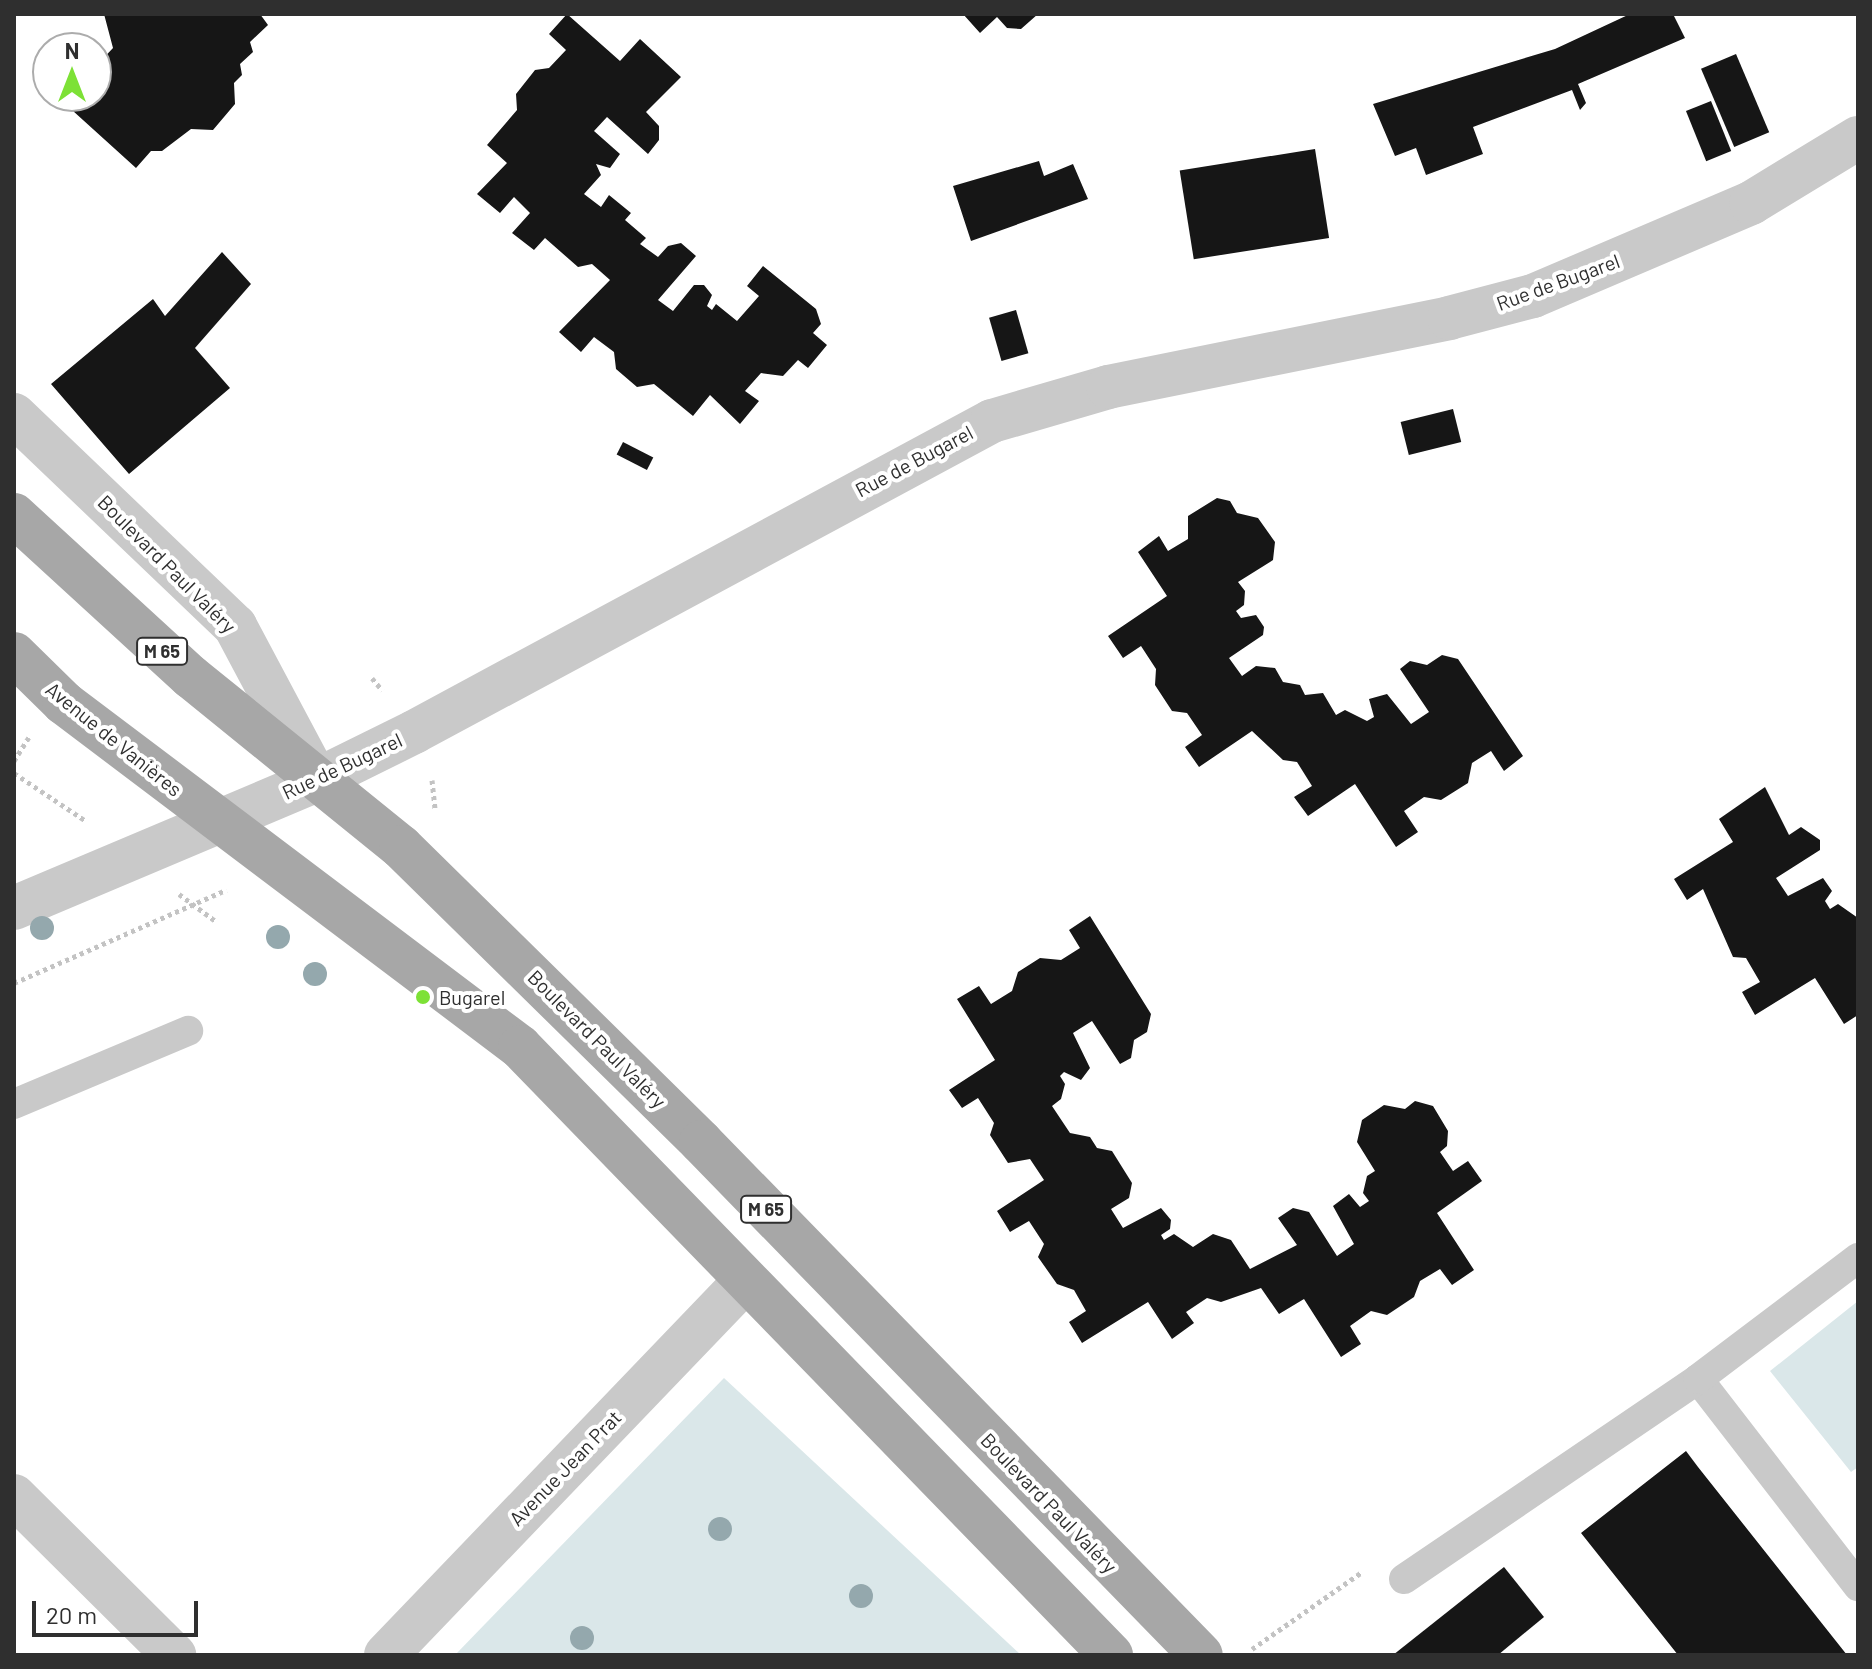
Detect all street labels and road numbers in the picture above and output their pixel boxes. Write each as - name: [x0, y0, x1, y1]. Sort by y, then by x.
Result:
- street label: Rue de Bugarel: [1493, 249, 1623, 315]
- street label: Rue de Bugarel: [851, 420, 977, 502]
- street label: Boulevard Paul Valéry: [93, 490, 241, 638]
- road number: M 65: [136, 637, 188, 665]
- street label: Avenue de Vanières: [41, 677, 187, 801]
- street label: Rue de Bugarel: [278, 728, 406, 804]
- street label: Boulevard Paul Valéry: [523, 965, 671, 1113]
- road number: M 65: [740, 1195, 792, 1223]
- street label: Avenue Jean Prat: [504, 1405, 626, 1531]
- street label: Boulevard Paul Valéry: [976, 1428, 1122, 1578]

